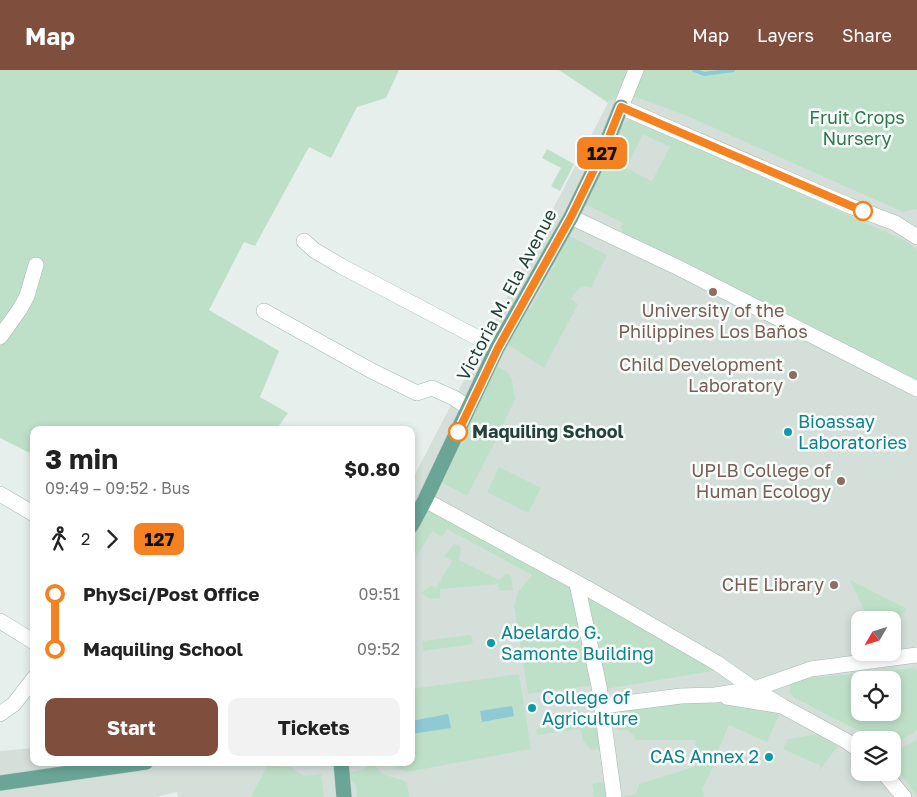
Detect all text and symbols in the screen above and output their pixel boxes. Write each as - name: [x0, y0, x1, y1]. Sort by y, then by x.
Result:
- text: Map: [25, 21, 75, 50]
- text: Map: [692, 24, 729, 46]
- text: Layers: [757, 24, 814, 46]
- text: Share: [842, 24, 892, 46]
- park label: Fruit Crops Nursery: [809, 106, 905, 149]
- line badge: 127: [573, 137, 631, 169]
- text: 127: [587, 142, 617, 164]
- unlabelled marker: [853, 201, 873, 221]
- street label: Victoria M. Ela Avenue: [451, 205, 561, 384]
- marker: University of the Philippines Los Baños: [707, 286, 719, 298]
- place label: University of the Philippines Los Baños: [618, 299, 808, 342]
- place label: Child Development Laboratory: [619, 353, 783, 396]
- marker: Child Development Laboratory: [787, 369, 799, 381]
- place label: Bioassay Laboratories: [798, 410, 907, 453]
- place label: Maquiling School: [472, 420, 624, 442]
- marker: Maquiling School: [448, 422, 468, 442]
- marker: Bioassay Laboratories: [782, 426, 794, 438]
- text: 3 min: [45, 442, 118, 475]
- text: $0.80: [344, 457, 400, 480]
- place label: UPLB College of Human Ecology: [691, 459, 831, 502]
- marker: UPLB College of Human Ecology: [835, 475, 847, 487]
- text: 09:49 – 09:52 · Bus: [45, 478, 190, 498]
- icon: walk: [45, 525, 73, 553]
- icon: forward: [98, 525, 126, 553]
- text: 127: [144, 528, 174, 550]
- text: 2: [81, 529, 90, 549]
- place label: CHE Library: [722, 573, 824, 595]
- marker: CHE Library: [828, 579, 840, 591]
- text: PhySci/Post Office: [83, 582, 259, 605]
- text: 09:51: [359, 584, 400, 604]
- north arrow: [851, 611, 901, 661]
- map controls: [851, 611, 901, 781]
- place label: Abelardo G. Samonte Building: [501, 621, 654, 664]
- text: Maquiling School: [83, 637, 243, 660]
- marker: Abelardo G. Samonte Building: [485, 637, 497, 649]
- text: 09:52: [357, 639, 400, 659]
- button: locate: [851, 671, 901, 721]
- place label: College of Agriculture: [542, 686, 638, 729]
- button: Start: [45, 698, 218, 756]
- button: Tickets: [228, 698, 400, 756]
- marker: College of Agriculture: [526, 702, 538, 714]
- button: layers: [851, 731, 901, 781]
- place label: CAS Annex 2: [650, 745, 759, 767]
- marker: CAS Annex 2: [763, 751, 775, 763]

